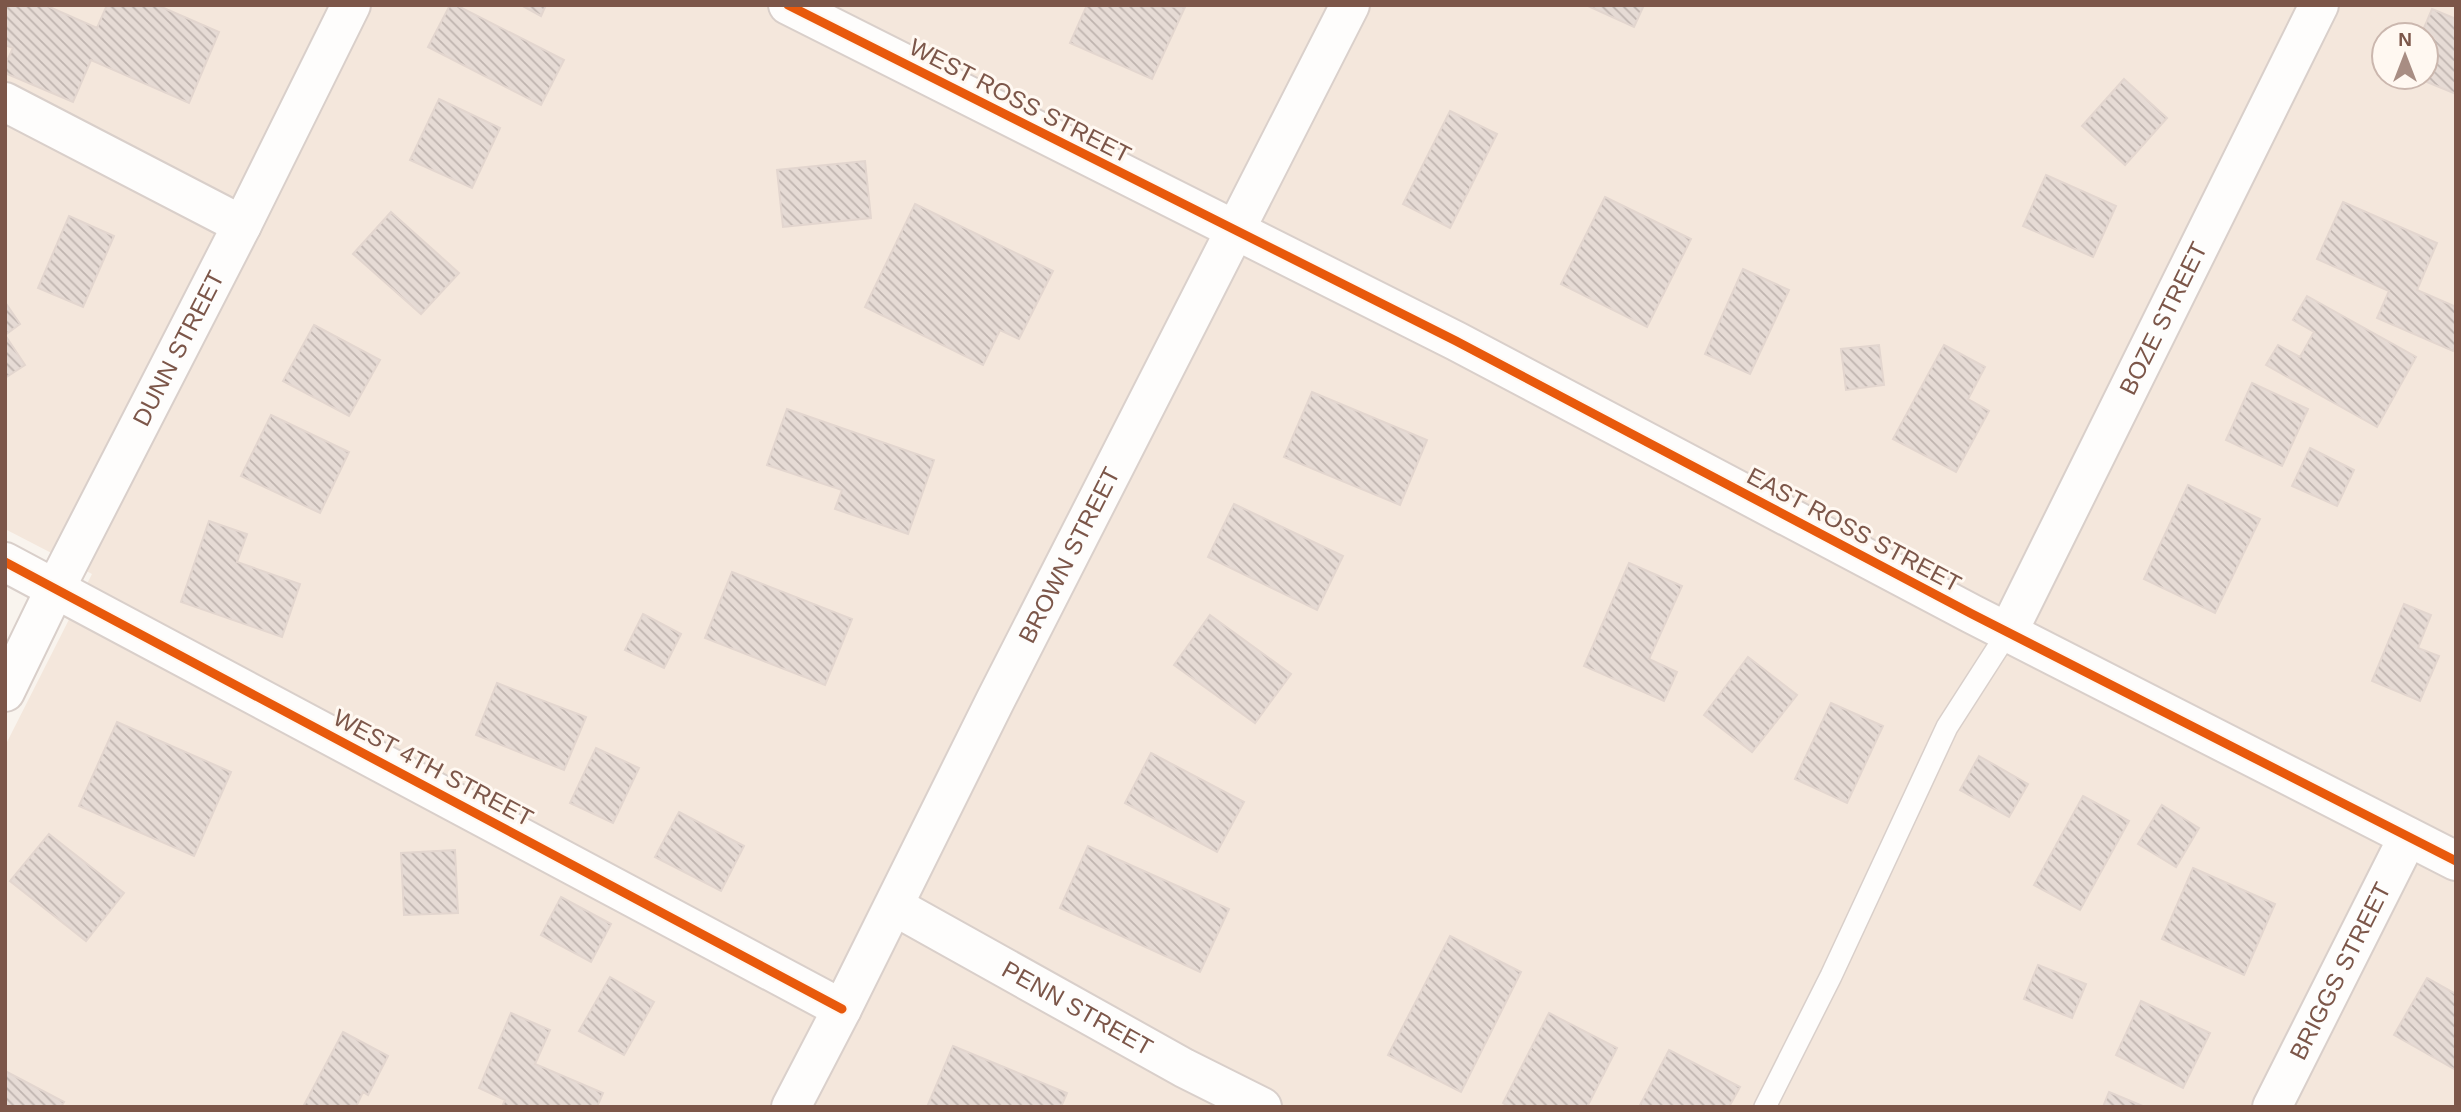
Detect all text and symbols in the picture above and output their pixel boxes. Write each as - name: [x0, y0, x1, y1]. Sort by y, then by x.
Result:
- north arrow: [2370, 21, 2440, 91]
- text: N: [2398, 29, 2412, 50]
- street label: WEST ROSS STREET: [905, 33, 1136, 168]
- street label: BOZE STREET: [2114, 237, 2212, 399]
- street label: DUNN STREET: [127, 266, 229, 430]
- street label: BROWN STREET: [1013, 462, 1125, 647]
- street label: EAST ROSS STREET: [1743, 462, 1966, 598]
- street label: WEST 4TH STREET: [329, 703, 538, 832]
- street label: BRIGGS STREET: [2284, 878, 2396, 1064]
- street label: PENN STREET: [998, 955, 1158, 1061]

